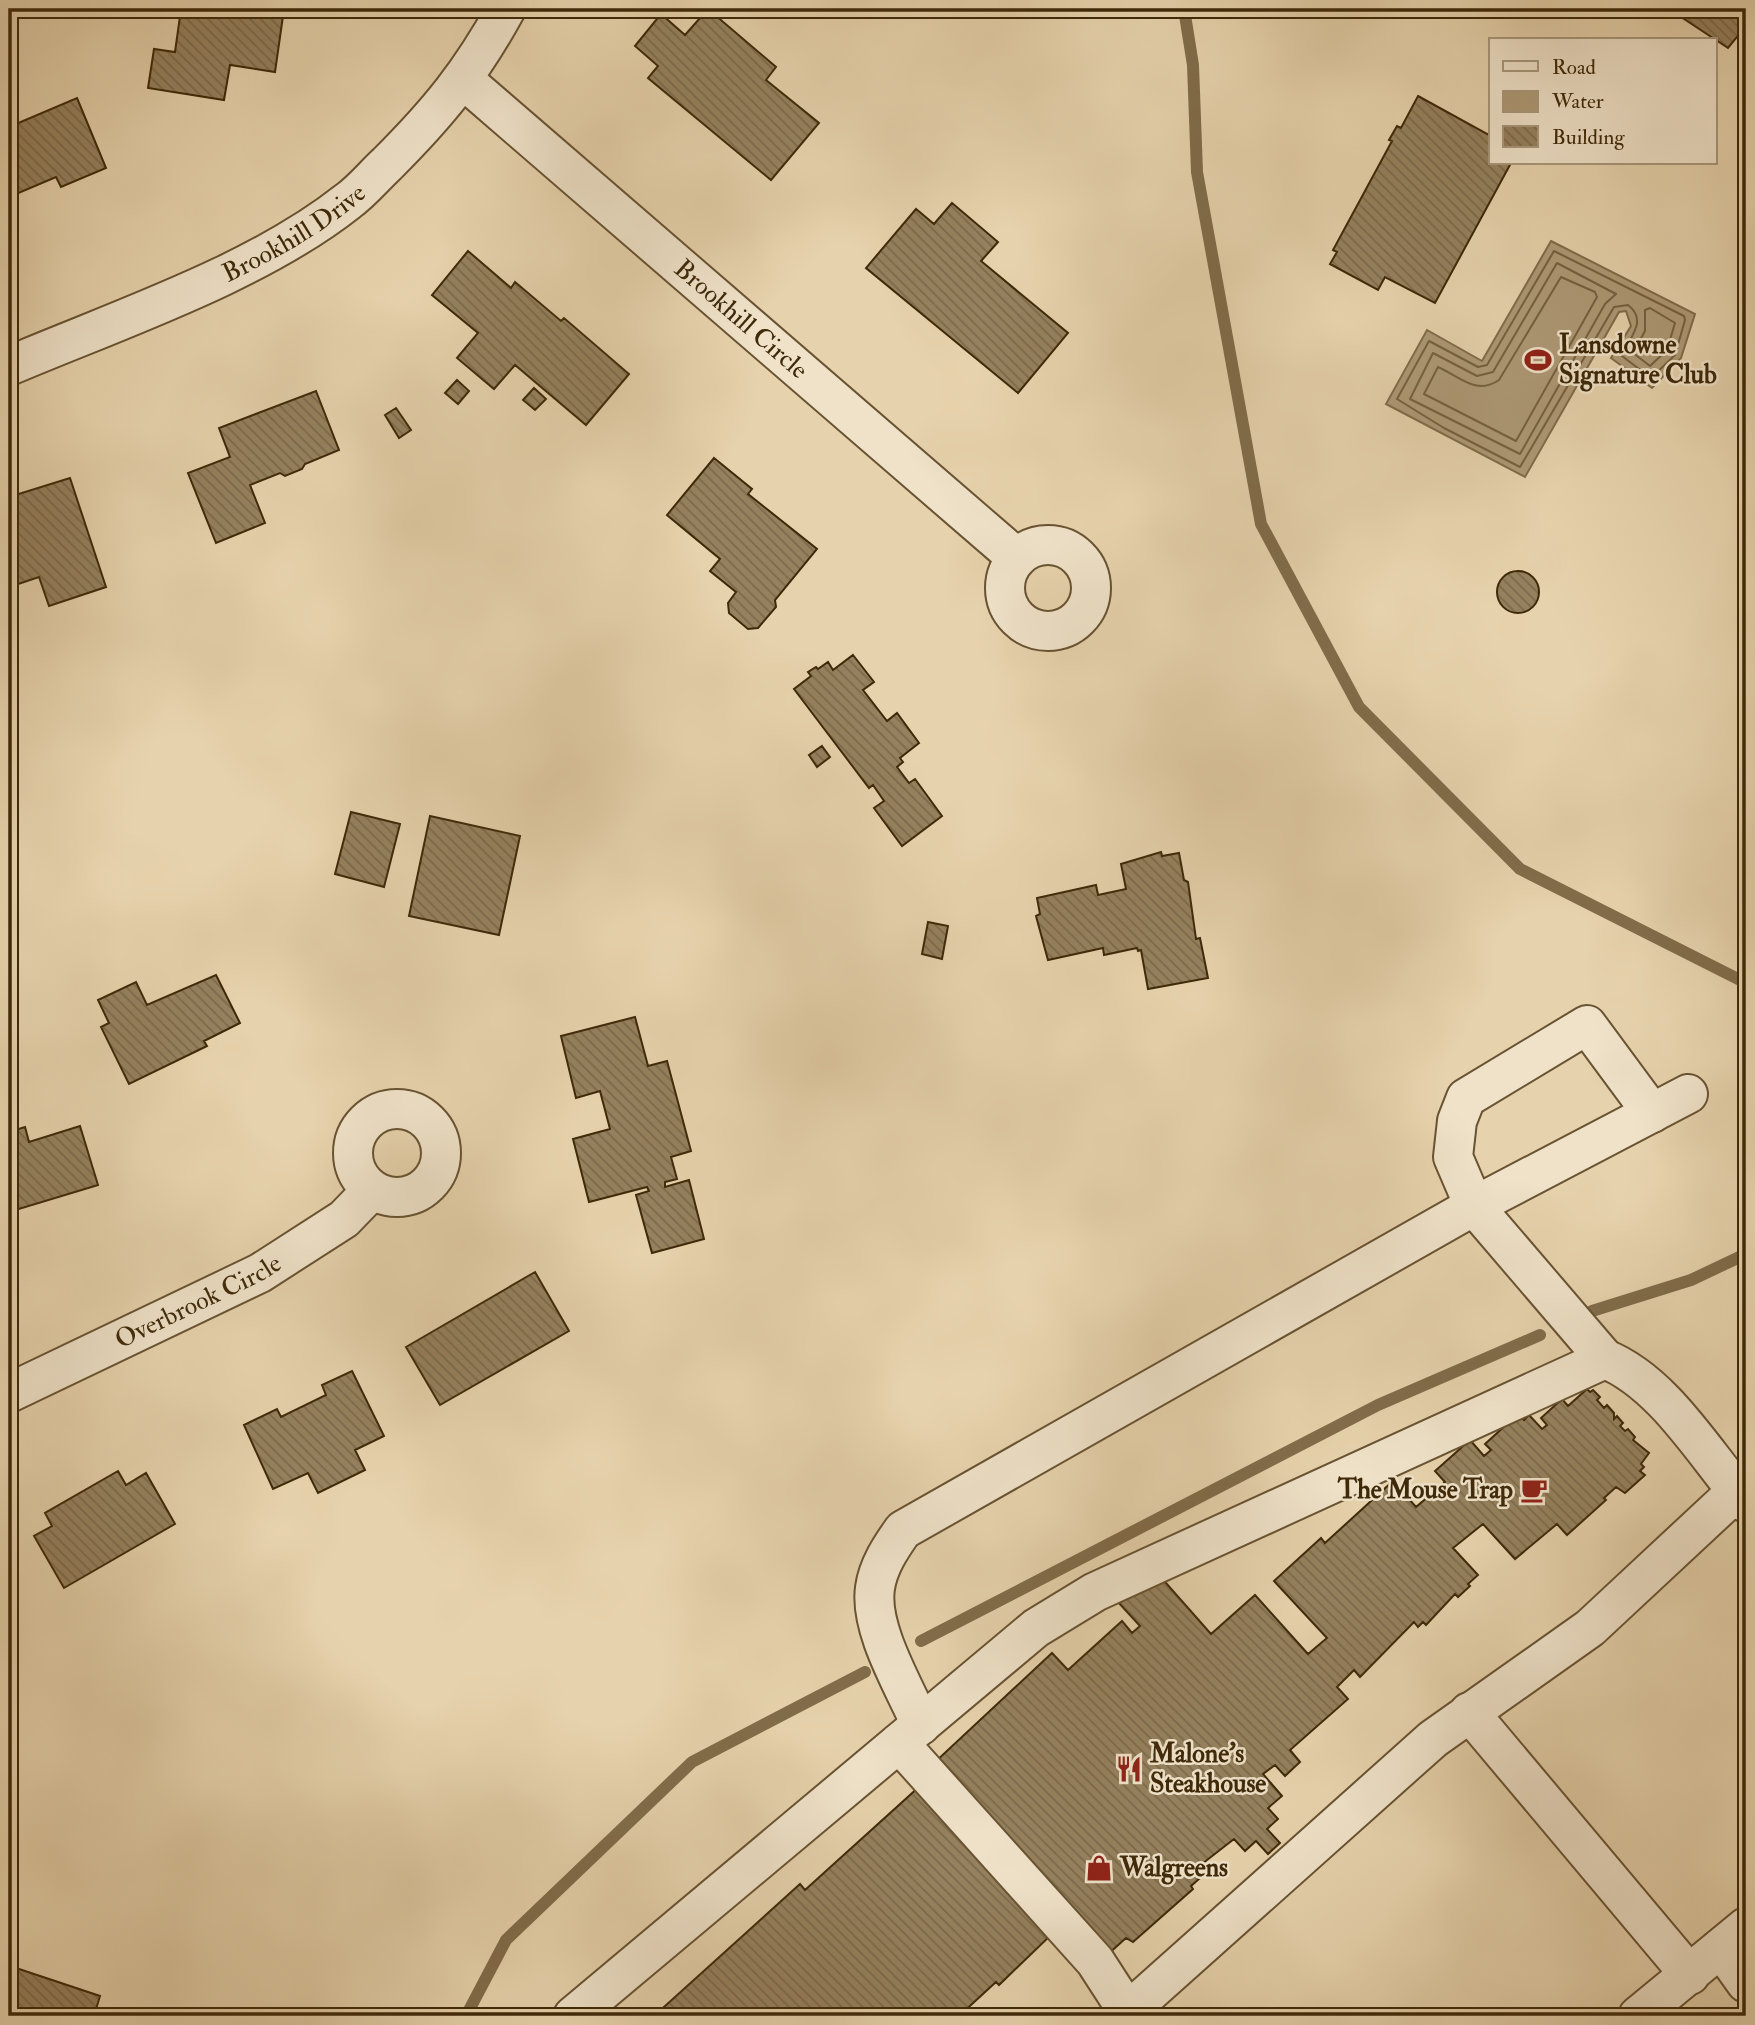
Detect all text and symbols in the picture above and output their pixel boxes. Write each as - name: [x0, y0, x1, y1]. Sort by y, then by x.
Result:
- legend: [1489, 38, 1716, 164]
- text: Road: [1552, 54, 1597, 81]
- text: Water: [1551, 88, 1604, 115]
- text: Building: [1552, 124, 1625, 151]
- street label: Brookhill Drive: [217, 177, 373, 290]
- street label: Brookhill Circle: [667, 253, 814, 386]
- place label: Lansdowne Signature Club: [1559, 329, 1717, 392]
- sports icon: Lansdowne Signature Club: [1523, 345, 1553, 375]
- street label: Overbrook Circle: [110, 1247, 288, 1356]
- place label: The Mouse Trap: [1337, 1474, 1513, 1507]
- cafe icon: The Mouse Trap: [1519, 1475, 1549, 1505]
- place label: Malone's Steakhouse: [1149, 1738, 1266, 1800]
- restaurant icon: Malone's Steakhouse: [1114, 1754, 1144, 1784]
- place label: Walgreens: [1119, 1852, 1228, 1885]
- shop icon: Walgreens: [1084, 1853, 1114, 1883]

